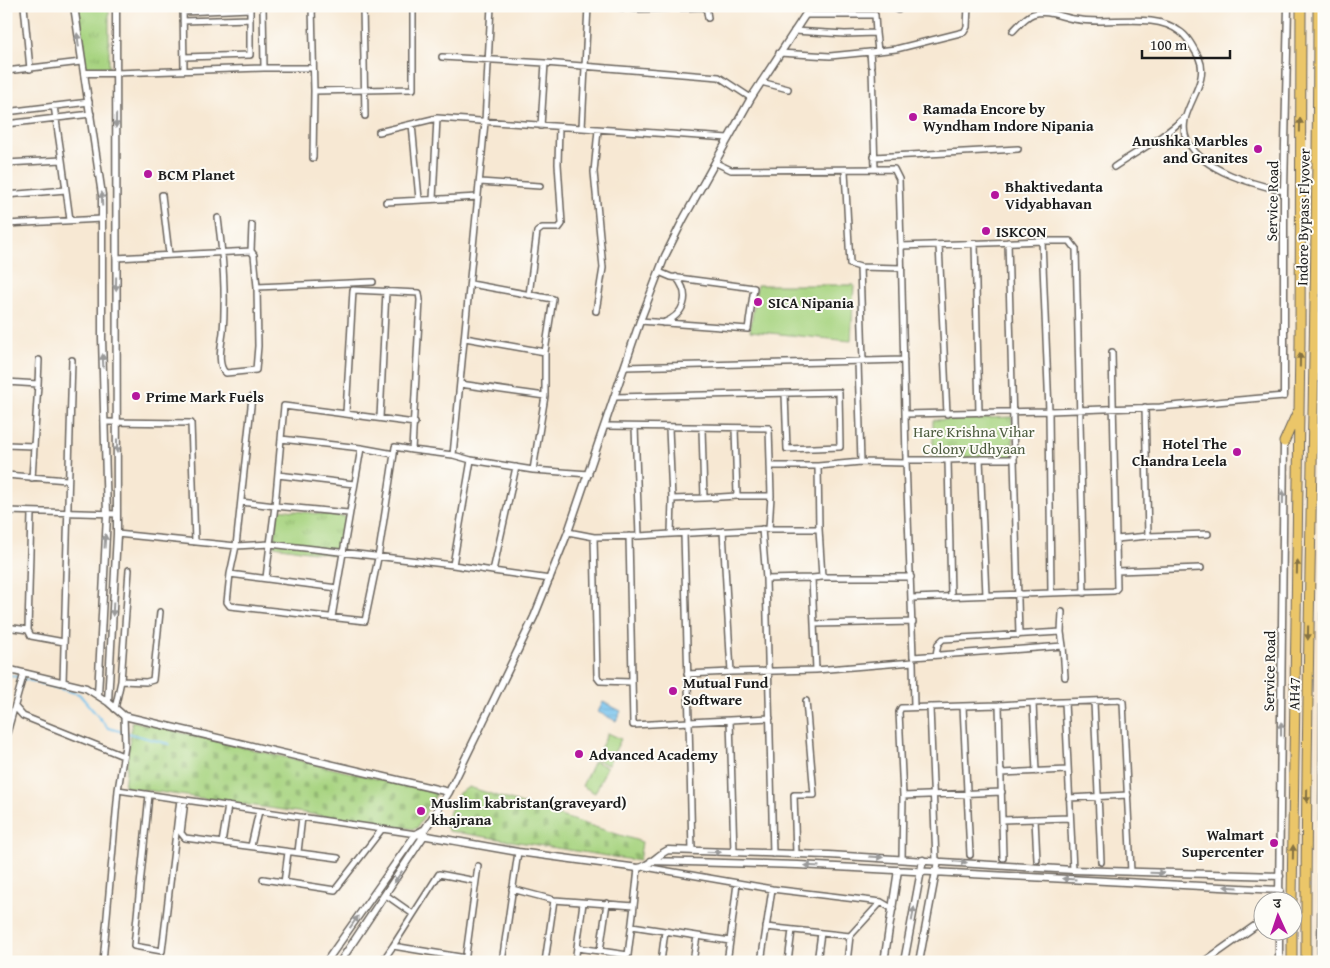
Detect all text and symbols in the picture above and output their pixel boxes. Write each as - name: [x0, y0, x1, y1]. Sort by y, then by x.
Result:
- scale bar: [1142, 28, 1230, 60]
- one-way arrow: [74, 32, 82, 48]
- text: 100 m: [1150, 34, 1188, 55]
- place label: Ramada Encore by Wyndham Indore Nipania: [923, 98, 1094, 136]
- marker: Ramada Encore by Wyndham Indore Nipania: [907, 111, 919, 123]
- one-way arrow: [112, 114, 120, 130]
- one-way arrow: [1296, 117, 1304, 133]
- place label: Anushka Marbles and Granites: [1132, 130, 1248, 168]
- marker: Anushka Marbles and Granites: [1252, 143, 1264, 155]
- street label: Indore Bypass Flyover: [1291, 148, 1315, 286]
- street label: Service Road: [1261, 161, 1283, 241]
- place label: BCM Planet: [158, 164, 235, 185]
- marker: BCM Planet: [142, 168, 154, 180]
- place label: Bhaktivedanta Vidyabhavan: [1005, 176, 1103, 214]
- marker: Bhaktivedanta Vidyabhavan: [989, 189, 1001, 201]
- one-way arrow: [97, 191, 105, 207]
- place label: ISKCON: [996, 221, 1046, 242]
- marker: ISKCON: [980, 225, 992, 237]
- one-way arrow: [112, 276, 120, 292]
- place label: SICA Nipania: [768, 292, 854, 313]
- marker: SICA Nipania: [752, 296, 764, 308]
- one-way arrow: [1296, 352, 1304, 368]
- one-way arrow: [98, 353, 106, 369]
- place label: Prime Mark Fuels: [146, 386, 264, 407]
- marker: Prime Mark Fuels: [130, 390, 142, 402]
- park label: Hare Krishna Vihar Colony Udhyaan: [913, 421, 1035, 459]
- place label: Hotel The Chandra Leela: [1132, 433, 1227, 471]
- one-way arrow: [113, 439, 121, 455]
- marker: Hotel The Chandra Leela: [1231, 446, 1243, 458]
- one-way arrow: [1279, 489, 1287, 505]
- one-way arrow: [102, 533, 110, 549]
- one-way arrow: [1293, 559, 1301, 575]
- one-way arrow: [109, 601, 117, 617]
- one-way arrow: [1304, 626, 1312, 642]
- street label: Service Road: [1258, 631, 1280, 711]
- place label: Mutual Fund Software: [683, 672, 769, 710]
- street label: AH47: [1283, 677, 1305, 711]
- marker: Mutual Fund Software: [667, 685, 679, 697]
- one-way arrow: [1277, 721, 1285, 737]
- place label: Advanced Academy: [589, 744, 718, 765]
- marker: Advanced Academy: [573, 748, 585, 760]
- one-way arrow: [1303, 788, 1311, 804]
- place label: Muslim kabristan(graveyard) khajrana: [431, 792, 626, 830]
- marker: Muslim kabristan(graveyard) khajrana: [415, 805, 427, 817]
- place label: Walmart Supercenter: [1182, 824, 1264, 862]
- marker: Walmart Supercenter: [1268, 837, 1280, 849]
- one-way arrow: [1289, 844, 1297, 860]
- one-way arrow: [706, 848, 722, 856]
- one-way arrow: [869, 854, 885, 862]
- one-way arrow: [952, 859, 968, 867]
- one-way arrow: [804, 861, 820, 869]
- one-way arrow: [1149, 869, 1165, 877]
- one-way arrow: [393, 870, 402, 884]
- one-way arrow: [1060, 874, 1076, 882]
- one-way arrow: [1223, 883, 1239, 891]
- north arrow: [1252, 890, 1302, 940]
- text: उ: [1272, 893, 1282, 913]
- one-way arrow: [910, 905, 918, 921]
- one-way arrow: [349, 915, 359, 929]

